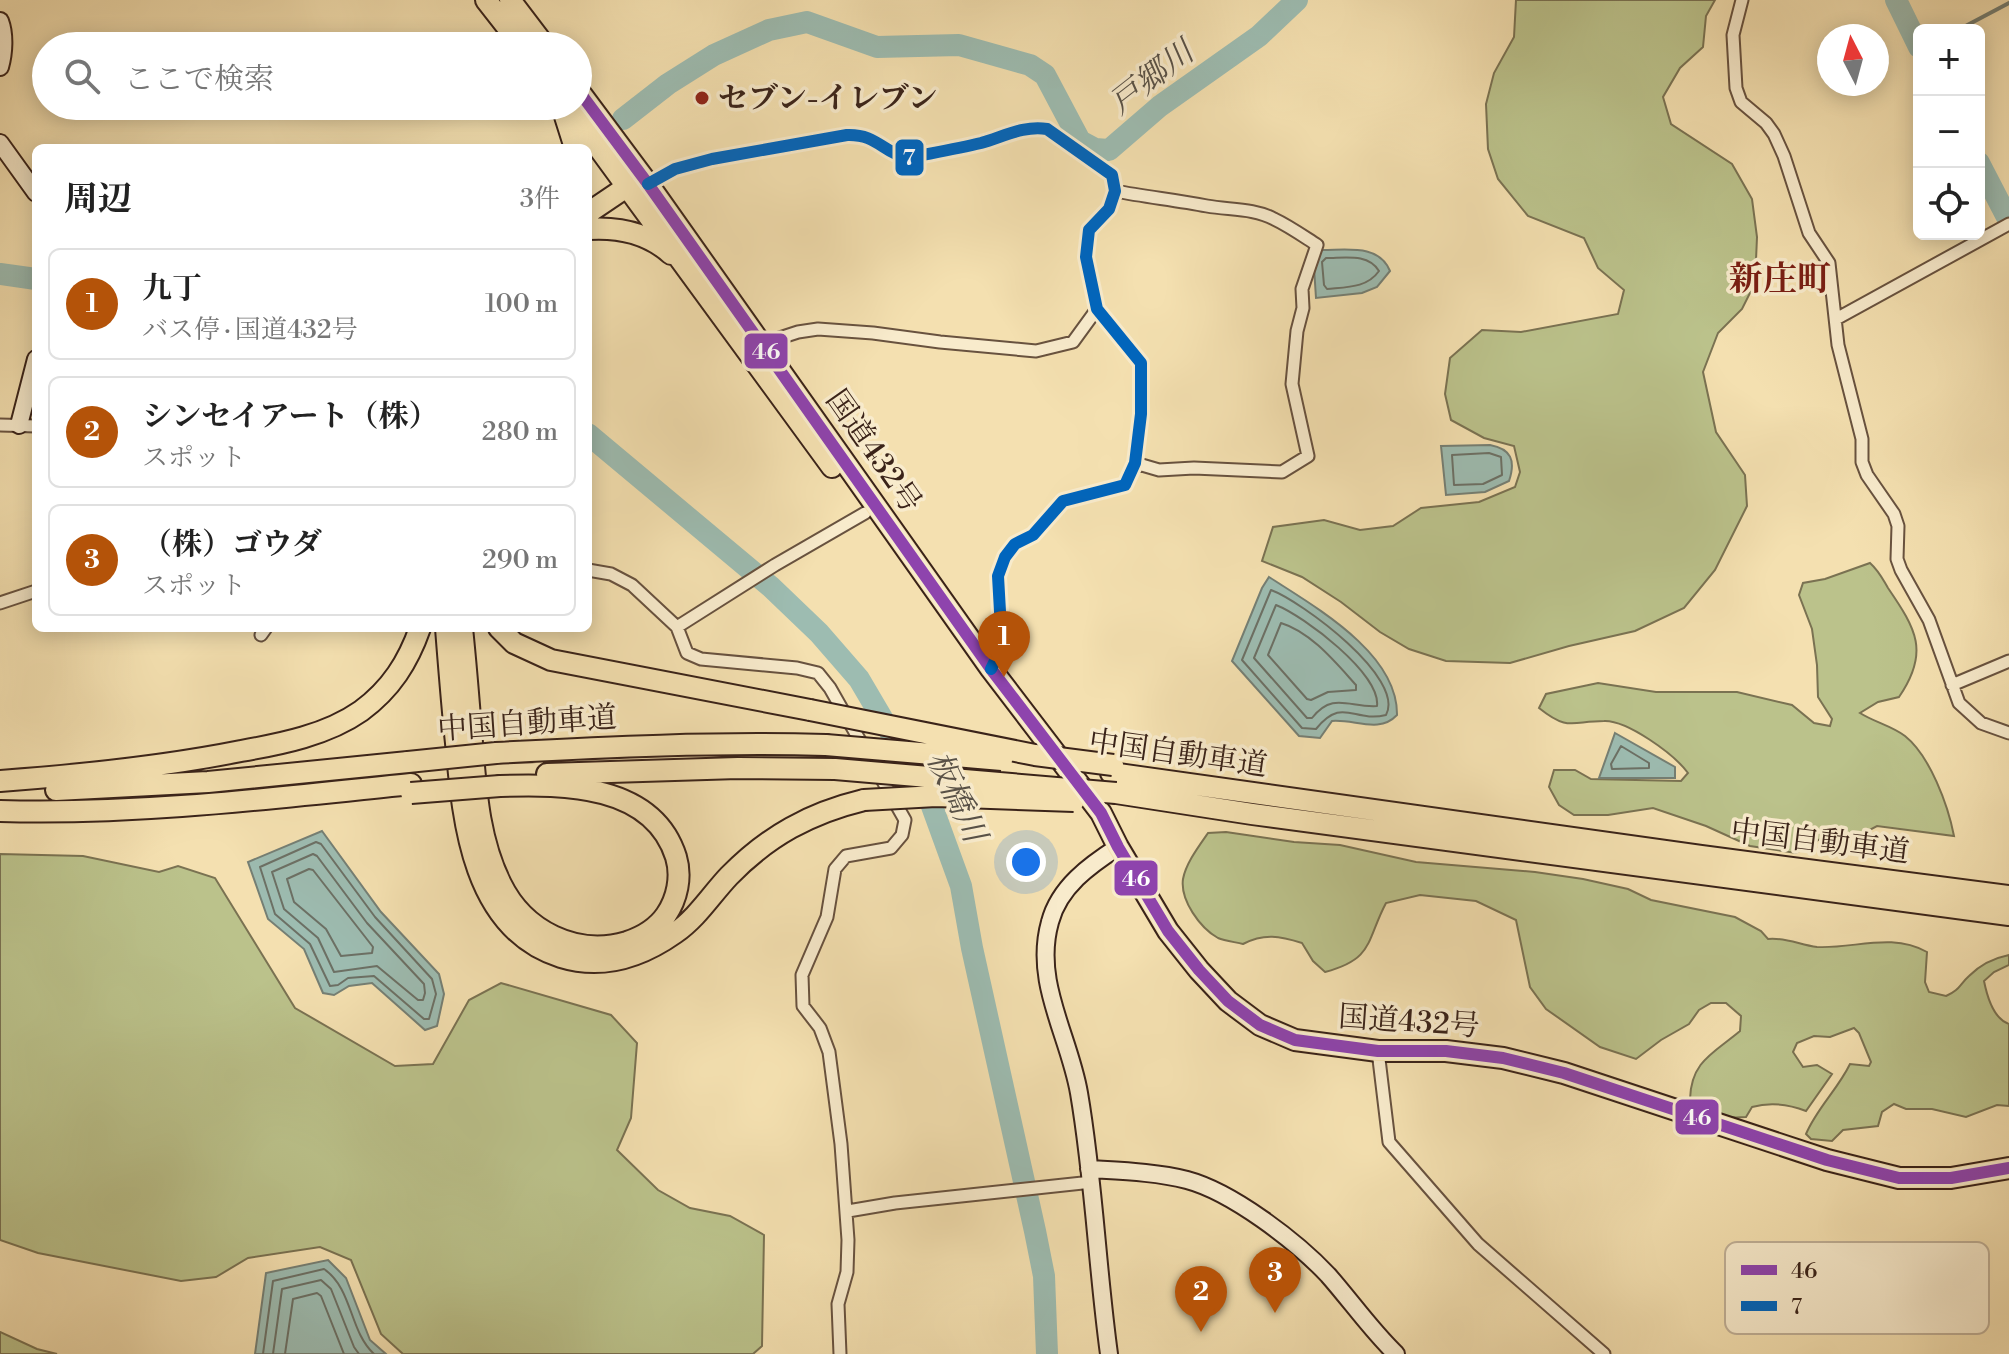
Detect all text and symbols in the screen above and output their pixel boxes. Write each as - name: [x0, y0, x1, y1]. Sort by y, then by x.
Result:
- north arrow: [1817, 24, 1889, 96]
- map controls: [1913, 24, 1985, 240]
- button: +: [1913, 24, 1985, 96]
- water label: 戸郷川: [1101, 31, 1204, 123]
- search box: [32, 32, 592, 120]
- icon: search: [60, 54, 104, 98]
- text: ここで検索: [124, 61, 274, 99]
- place label: セブン-イレブン: [718, 80, 937, 118]
- marker: セブン-イレブン: [693, 89, 711, 107]
- button: −: [1913, 96, 1985, 168]
- line badge: 7: [894, 138, 925, 177]
- text: 7: [903, 145, 916, 172]
- button: locate: [1913, 168, 1985, 240]
- text: 周辺: [64, 179, 132, 221]
- text: 3件: [520, 183, 560, 215]
- district label: 新庄町: [1729, 259, 1831, 301]
- text: 九丁: [142, 270, 202, 308]
- text: 1: [86, 288, 98, 320]
- text: 100 m: [485, 288, 558, 320]
- text: バス停 · 国道432号: [142, 314, 358, 346]
- line badge: 46: [743, 332, 789, 370]
- text: 46: [752, 339, 780, 366]
- street label: 国道432号: [817, 383, 929, 520]
- text: シンセイアート（株）: [142, 398, 439, 436]
- text: 2: [84, 416, 100, 448]
- text: 280 m: [482, 416, 558, 448]
- text: スポット: [142, 442, 246, 474]
- text: （株）ゴウダ: [142, 526, 322, 564]
- text: 3: [84, 544, 100, 576]
- text: 290 m: [482, 544, 558, 576]
- text: スポット: [142, 570, 246, 602]
- pin: 1: [978, 611, 1030, 677]
- street label: 中国自動車道: [436, 699, 618, 749]
- street label: 中国自動車道: [1086, 723, 1270, 785]
- water label: 板橋川: [918, 744, 996, 851]
- street label: 中国自動車道: [1728, 812, 1912, 872]
- your location: [1006, 842, 1046, 882]
- line badge: 46: [1113, 859, 1159, 897]
- text: 46: [1122, 866, 1150, 893]
- street label: 国道432号: [1337, 998, 1481, 1046]
- line badge: 46: [1674, 1098, 1720, 1136]
- text: 46: [1683, 1105, 1711, 1132]
- legend: [1725, 1242, 1989, 1334]
- pin: 3: [1249, 1247, 1301, 1313]
- text: 46: [1791, 1258, 1817, 1285]
- pin: 2: [1175, 1266, 1227, 1332]
- text: 7: [1791, 1294, 1802, 1321]

